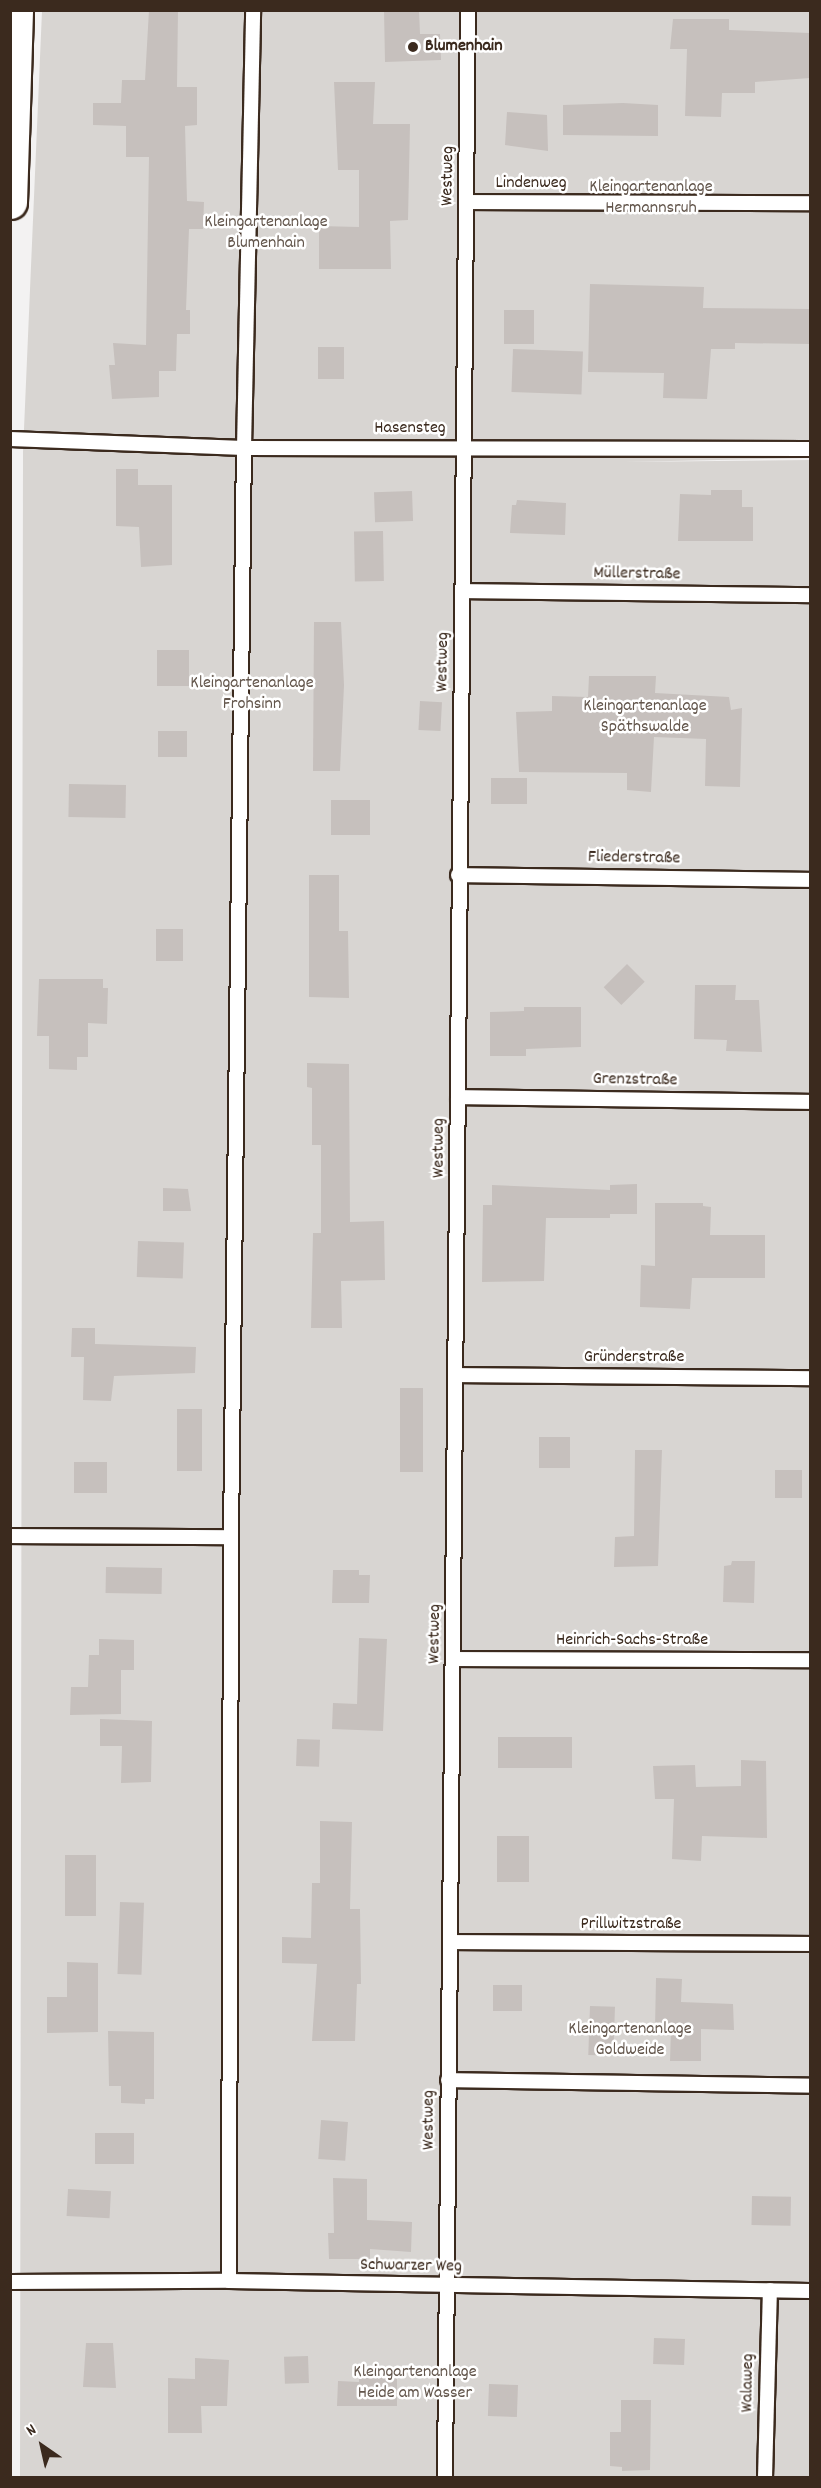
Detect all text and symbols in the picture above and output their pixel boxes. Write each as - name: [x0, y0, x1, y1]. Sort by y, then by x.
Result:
- place label: Blumenhain: [425, 36, 502, 58]
- marker: Blumenhain: [406, 40, 420, 54]
- street label: Westweg: [438, 146, 460, 206]
- street label: Lindenweg: [495, 173, 567, 195]
- park label: Kleingartenanlage Hermannsruh: [589, 178, 713, 220]
- park label: Kleingartenanlage Blumenhain: [204, 213, 328, 256]
- street label: Hasensteg: [374, 418, 446, 440]
- street label: Müllerstraße: [593, 563, 681, 587]
- street label: Westweg: [433, 632, 455, 692]
- park label: Kleingartenanlage Frohsinn: [190, 674, 314, 716]
- park label: Kleingartenanlage Späthswalde: [583, 697, 707, 740]
- street label: Fliederstraße: [588, 847, 680, 871]
- street label: Grenzstraße: [592, 1069, 678, 1093]
- street label: Westweg: [429, 1118, 451, 1178]
- street label: Gründerstraße: [584, 1347, 684, 1369]
- street label: Westweg: [425, 1604, 447, 1664]
- street label: Heinrich-Sachs-Straße: [556, 1630, 708, 1652]
- street label: Prillwitzstraße: [581, 1914, 681, 1936]
- park label: Kleingartenanlage Goldweide: [568, 2020, 692, 2062]
- street label: Westweg: [419, 2090, 441, 2150]
- street label: Schwarzer Weg: [360, 2255, 462, 2279]
- street label: Walaweg: [738, 2353, 760, 2413]
- park label: Kleingartenanlage Heide am Wasser: [353, 2363, 477, 2406]
- north arrow: [12, 2416, 72, 2476]
- text: N: [22, 2419, 41, 2442]

